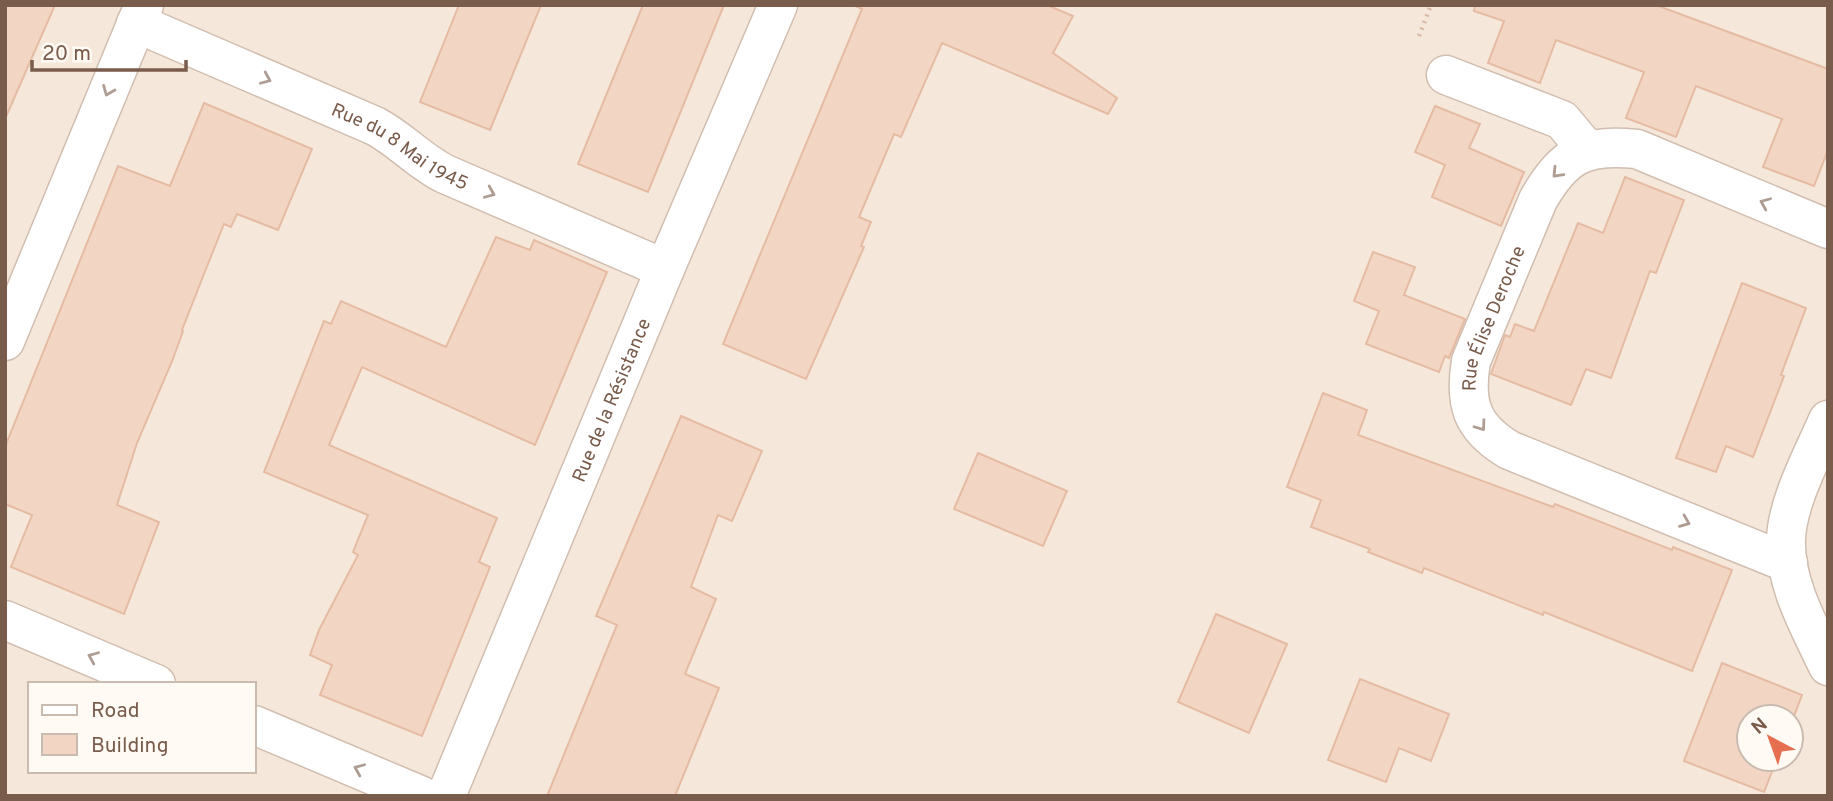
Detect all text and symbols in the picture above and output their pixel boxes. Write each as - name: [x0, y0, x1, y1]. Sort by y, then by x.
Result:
- scale bar: [32, 28, 186, 72]
- text: 20 m: [42, 41, 91, 68]
- one-way arrow: [260, 71, 272, 85]
- one-way arrow: [103, 84, 117, 96]
- street label: Rue du 8 Mai 1945: [327, 99, 472, 197]
- one-way arrow: [1552, 165, 1565, 178]
- one-way arrow: [482, 185, 495, 199]
- one-way arrow: [1759, 197, 1771, 211]
- street label: Rue Élise Deroche: [1459, 243, 1532, 391]
- street label: Rue de la Résistance: [568, 315, 657, 486]
- one-way arrow: [1473, 418, 1485, 431]
- one-way arrow: [1678, 513, 1690, 527]
- one-way arrow: [88, 652, 100, 666]
- legend: [28, 682, 256, 773]
- text: Road: [91, 698, 140, 725]
- north arrow: [1735, 703, 1805, 773]
- text: N: [1747, 713, 1773, 740]
- text: Building: [91, 733, 169, 760]
- one-way arrow: [354, 764, 366, 778]

